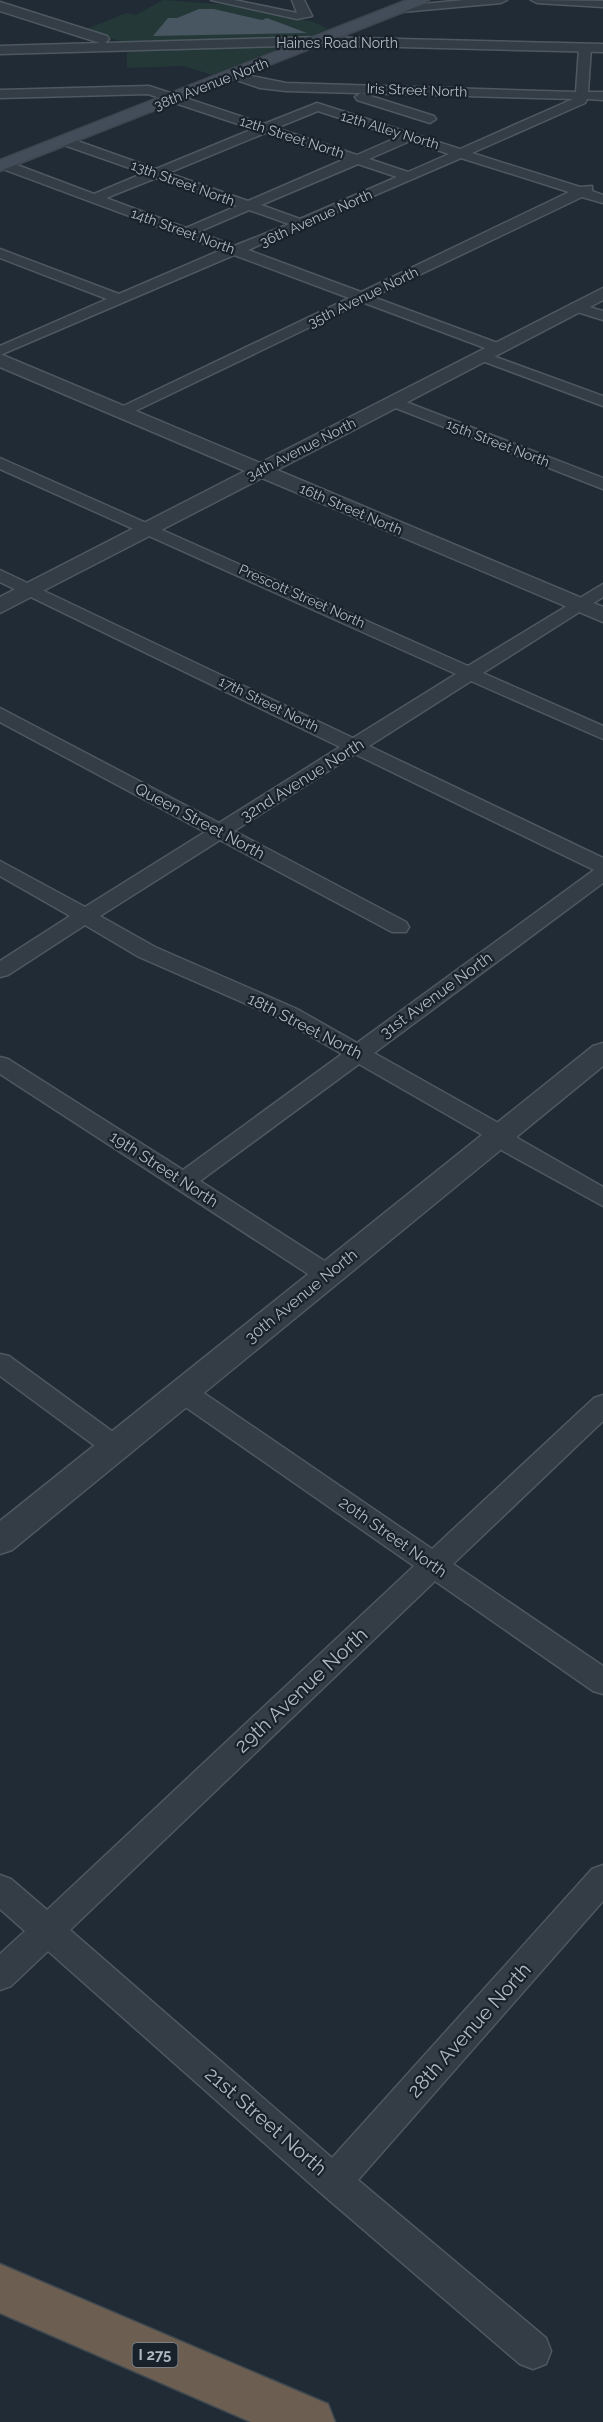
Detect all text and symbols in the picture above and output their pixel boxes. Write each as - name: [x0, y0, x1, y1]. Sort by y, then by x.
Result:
- street label: Haines Road North: [276, 35, 398, 51]
- street label: 38th Avenue North: [152, 55, 270, 113]
- street label: Iris Street North: [366, 80, 468, 100]
- street label: 12th Alley North: [339, 107, 441, 153]
- street label: 12th Street North: [238, 113, 346, 161]
- street label: 13th Street North: [129, 157, 237, 209]
- street label: 36th Avenue North: [257, 186, 375, 250]
- street label: 14th Street North: [129, 205, 237, 257]
- street label: 35th Avenue North: [305, 263, 421, 331]
- street label: 34th Avenue North: [244, 414, 358, 484]
- street label: 15th Street North: [444, 416, 552, 470]
- street label: 16th Street North: [297, 480, 405, 538]
- street label: Prescott Street North: [236, 561, 368, 631]
- street label: 17th Street North: [217, 673, 321, 735]
- street label: 32nd Avenue North: [237, 734, 367, 826]
- street label: Queen Street North: [132, 779, 268, 863]
- street label: 31st Avenue North: [376, 948, 496, 1042]
- street label: 18th Street North: [245, 989, 365, 1063]
- street label: 19th Street North: [106, 1127, 222, 1211]
- street label: 30th Avenue North: [241, 1245, 361, 1347]
- street label: 20th Street North: [335, 1493, 451, 1581]
- street label: 29th Avenue North: [230, 1622, 372, 1758]
- street label: 28th Avenue North: [402, 1958, 536, 2102]
- street label: 21st Street North: [200, 2062, 332, 2180]
- road number: I 275: [132, 2343, 178, 2367]

